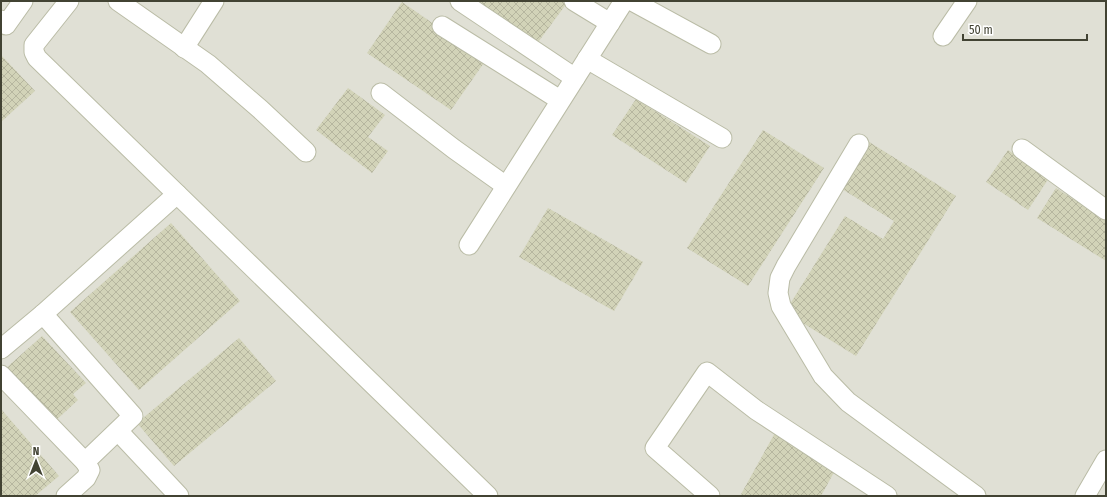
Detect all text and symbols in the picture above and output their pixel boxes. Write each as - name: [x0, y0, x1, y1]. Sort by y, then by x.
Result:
- scale bar: [963, 16, 1087, 42]
- text: 50 m: [969, 23, 993, 37]
- north arrow: [16, 441, 56, 481]
- text: N: [33, 445, 39, 458]

